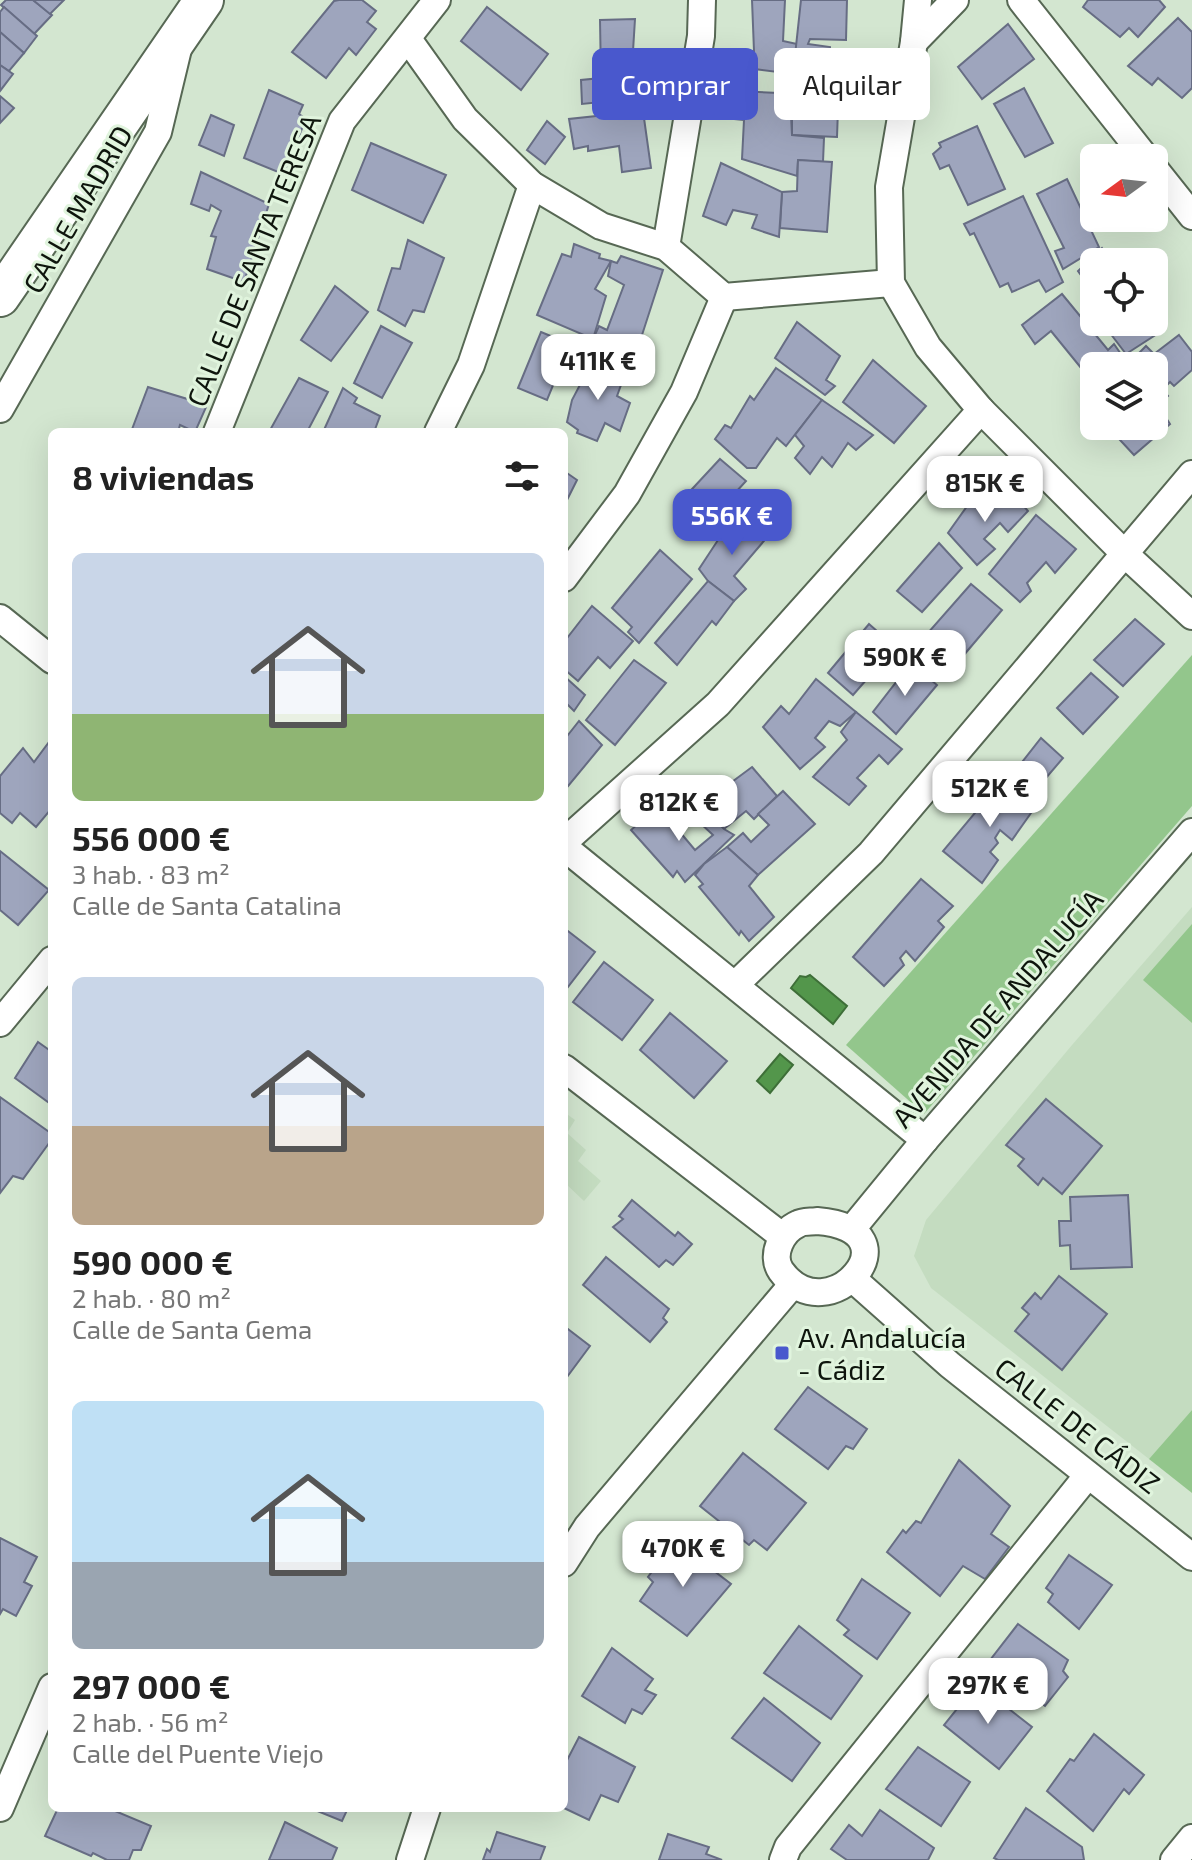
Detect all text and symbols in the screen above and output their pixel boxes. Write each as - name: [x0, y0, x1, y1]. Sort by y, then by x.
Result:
- chip: Comprar: [592, 48, 758, 120]
- chip: Alquilar: [774, 48, 930, 120]
- street label: CALLE DE SANTA TERESA: [179, 108, 328, 411]
- street label: CALLE MADRID: [15, 119, 139, 299]
- north arrow: [1080, 144, 1168, 232]
- map controls: [1080, 144, 1168, 440]
- button: locate: [1080, 248, 1168, 336]
- pin: 411K €: [533, 334, 663, 402]
- text: 411K €: [559, 344, 637, 375]
- button: layers: [1080, 352, 1168, 440]
- icon: filters: [500, 454, 544, 498]
- text: 8 viviendas: [72, 456, 254, 497]
- pin: 815K €: [920, 456, 1050, 524]
- text: 815K €: [945, 466, 1025, 497]
- pin: 556K €: [667, 489, 797, 557]
- text: 556K €: [691, 499, 773, 530]
- icon: home: [236, 605, 380, 749]
- pin: 590K €: [840, 630, 970, 698]
- text: 590K €: [863, 640, 947, 671]
- pin: 512K €: [925, 761, 1055, 829]
- text: 512K €: [950, 771, 1030, 802]
- pin: 812K €: [614, 775, 744, 843]
- text: 812K €: [638, 785, 720, 816]
- text: 556 000 €: [72, 817, 230, 858]
- text: 3 hab. · 83 m²: [72, 858, 230, 889]
- street label: AVENIDA DE ANDALUCÍA: [884, 882, 1110, 1134]
- text: Calle de Santa Catalina: [72, 889, 342, 920]
- icon: home: [236, 1029, 380, 1173]
- text: 590 000 €: [72, 1241, 233, 1282]
- text: 2 hab. · 80 m²: [72, 1282, 231, 1313]
- text: Calle de Santa Gema: [72, 1313, 312, 1344]
- place label: Av. Andalucía - Cádiz: [798, 1320, 966, 1386]
- marker: Av. Andalucía - Cádiz: [773, 1344, 791, 1362]
- street label: CALLE DE CÁDIZ: [989, 1350, 1167, 1500]
- icon: home: [236, 1453, 380, 1597]
- pin: 470K €: [618, 1521, 748, 1589]
- text: 470K €: [640, 1531, 726, 1562]
- pin: 297K €: [923, 1658, 1053, 1726]
- text: 297 000 €: [72, 1665, 231, 1706]
- text: 297K €: [947, 1668, 1029, 1699]
- text: 2 hab. · 56 m²: [72, 1706, 228, 1737]
- text: Calle del Puente Viejo: [72, 1737, 324, 1768]

